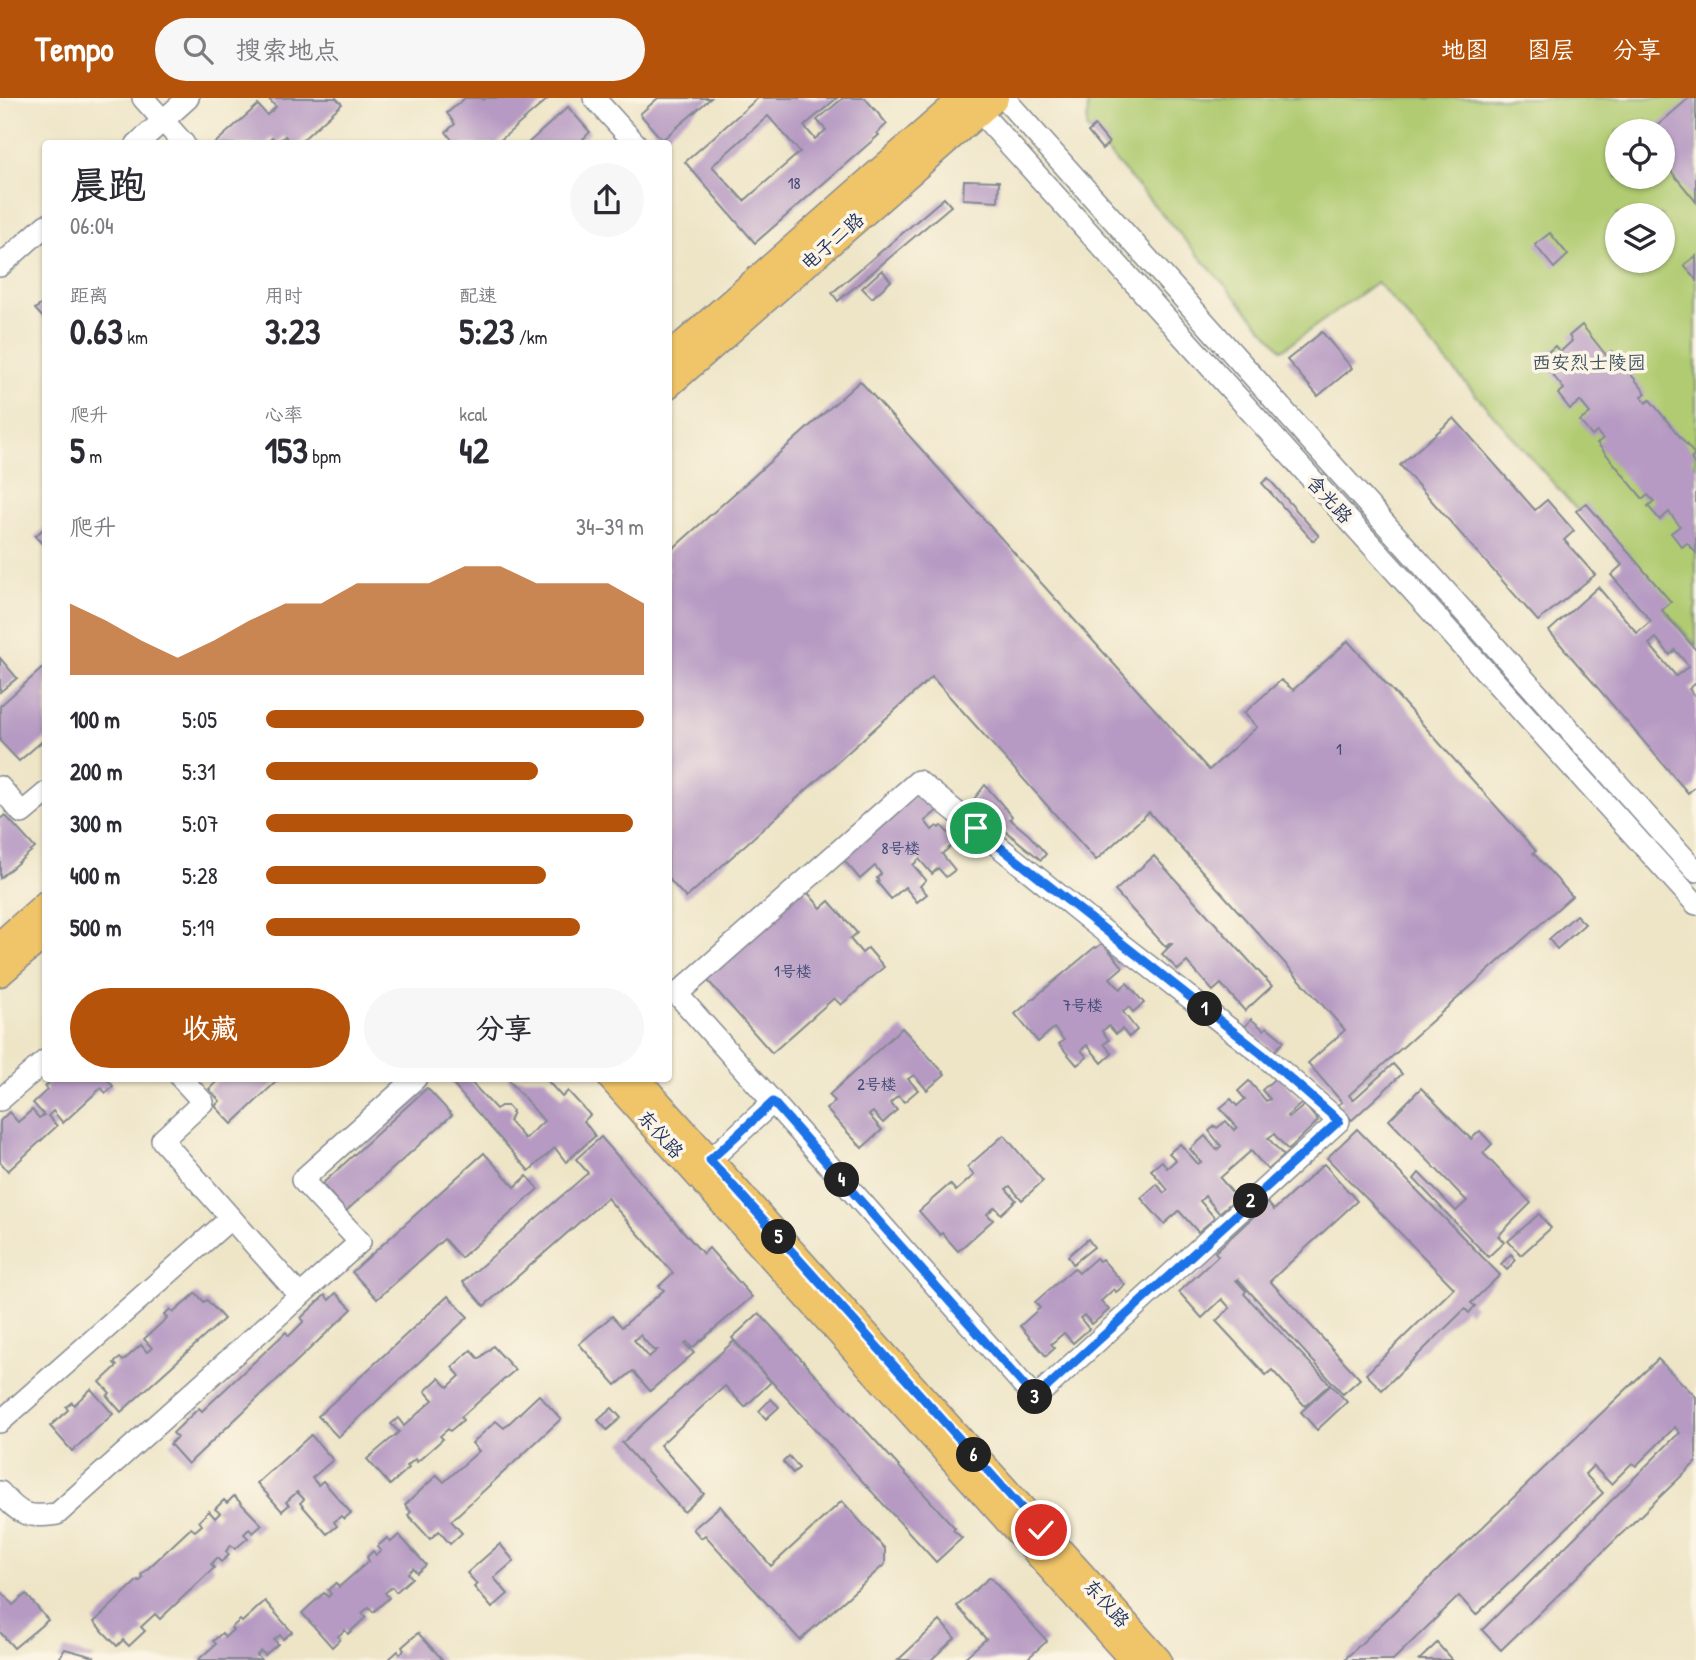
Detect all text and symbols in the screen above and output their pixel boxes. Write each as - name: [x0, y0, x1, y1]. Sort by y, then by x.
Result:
- search box: [155, 18, 645, 81]
- text: Tempo: [35, 27, 113, 71]
- icon: search: [179, 30, 217, 68]
- text: 搜索地点: [235, 32, 339, 67]
- text: 地图: [1441, 33, 1489, 65]
- text: 图层: [1527, 33, 1575, 65]
- text: 分享: [1613, 33, 1661, 65]
- map controls: [1605, 119, 1675, 273]
- button: locate: [1605, 119, 1675, 189]
- text: 晨跑: [70, 158, 146, 210]
- button: share: [570, 163, 644, 237]
- house number: 18: [788, 172, 800, 194]
- button: layers: [1605, 203, 1675, 273]
- street label: 电子二路: [795, 206, 869, 276]
- text: 06:04: [70, 210, 114, 241]
- text: 距离: [70, 282, 108, 308]
- text: 用时: [265, 282, 303, 308]
- text: 配速: [459, 282, 497, 308]
- text: 0.63: [70, 308, 123, 355]
- text: 3:23: [265, 308, 321, 355]
- text: 5:23: [459, 308, 514, 355]
- text: km: [123, 324, 148, 350]
- text: /km: [514, 324, 548, 350]
- park label: 西安烈士陵园: [1532, 349, 1646, 375]
- text: 爬升: [70, 401, 108, 427]
- text: 心率: [265, 401, 303, 427]
- text: kcal: [459, 401, 487, 427]
- text: 5: [70, 427, 85, 474]
- text: 153: [265, 427, 308, 474]
- text: 42: [459, 427, 489, 474]
- text: m: [85, 443, 102, 469]
- text: bpm: [308, 443, 341, 469]
- street label: 含光路: [1301, 469, 1359, 529]
- text: 爬升: [70, 511, 116, 542]
- text: 34–39 m: [576, 511, 644, 542]
- text: 100 m: [70, 704, 120, 735]
- text: 5:05: [182, 704, 217, 735]
- house number: 1: [1336, 738, 1342, 760]
- text: 200 m: [70, 756, 122, 787]
- text: 5:31: [182, 756, 216, 787]
- pin: [946, 798, 1006, 858]
- text: 300 m: [70, 808, 122, 839]
- text: 5:07: [182, 808, 219, 839]
- icon: arrive: [957, 809, 995, 847]
- house number: 8号楼: [882, 837, 920, 859]
- text: 400 m: [70, 860, 120, 891]
- text: 5:28: [182, 860, 218, 891]
- text: 500 m: [70, 912, 121, 943]
- text: 5:19: [182, 912, 214, 943]
- house number: 1号楼: [774, 960, 812, 982]
- button: 收藏: [70, 988, 350, 1068]
- button: 分享: [364, 988, 644, 1068]
- pin: 1: [1188, 992, 1222, 1026]
- house number: 7号楼: [1063, 994, 1103, 1016]
- text: 1: [1201, 995, 1208, 1021]
- house number: 2号楼: [857, 1073, 897, 1095]
- street label: 东仪路: [632, 1104, 690, 1164]
- pin: 4: [824, 1162, 860, 1198]
- text: 4: [838, 1166, 845, 1192]
- pin: 2: [1234, 1184, 1268, 1218]
- text: 2: [1246, 1187, 1255, 1213]
- pin: 5: [762, 1220, 796, 1254]
- text: 5: [774, 1223, 783, 1249]
- pin: 3: [1018, 1380, 1052, 1414]
- text: 3: [1030, 1383, 1039, 1409]
- pin: 6: [956, 1438, 992, 1472]
- text: 6: [970, 1441, 977, 1467]
- pin: [1011, 1500, 1071, 1560]
- icon: check: [1022, 1511, 1060, 1549]
- street label: 东仪路: [1078, 1573, 1136, 1633]

